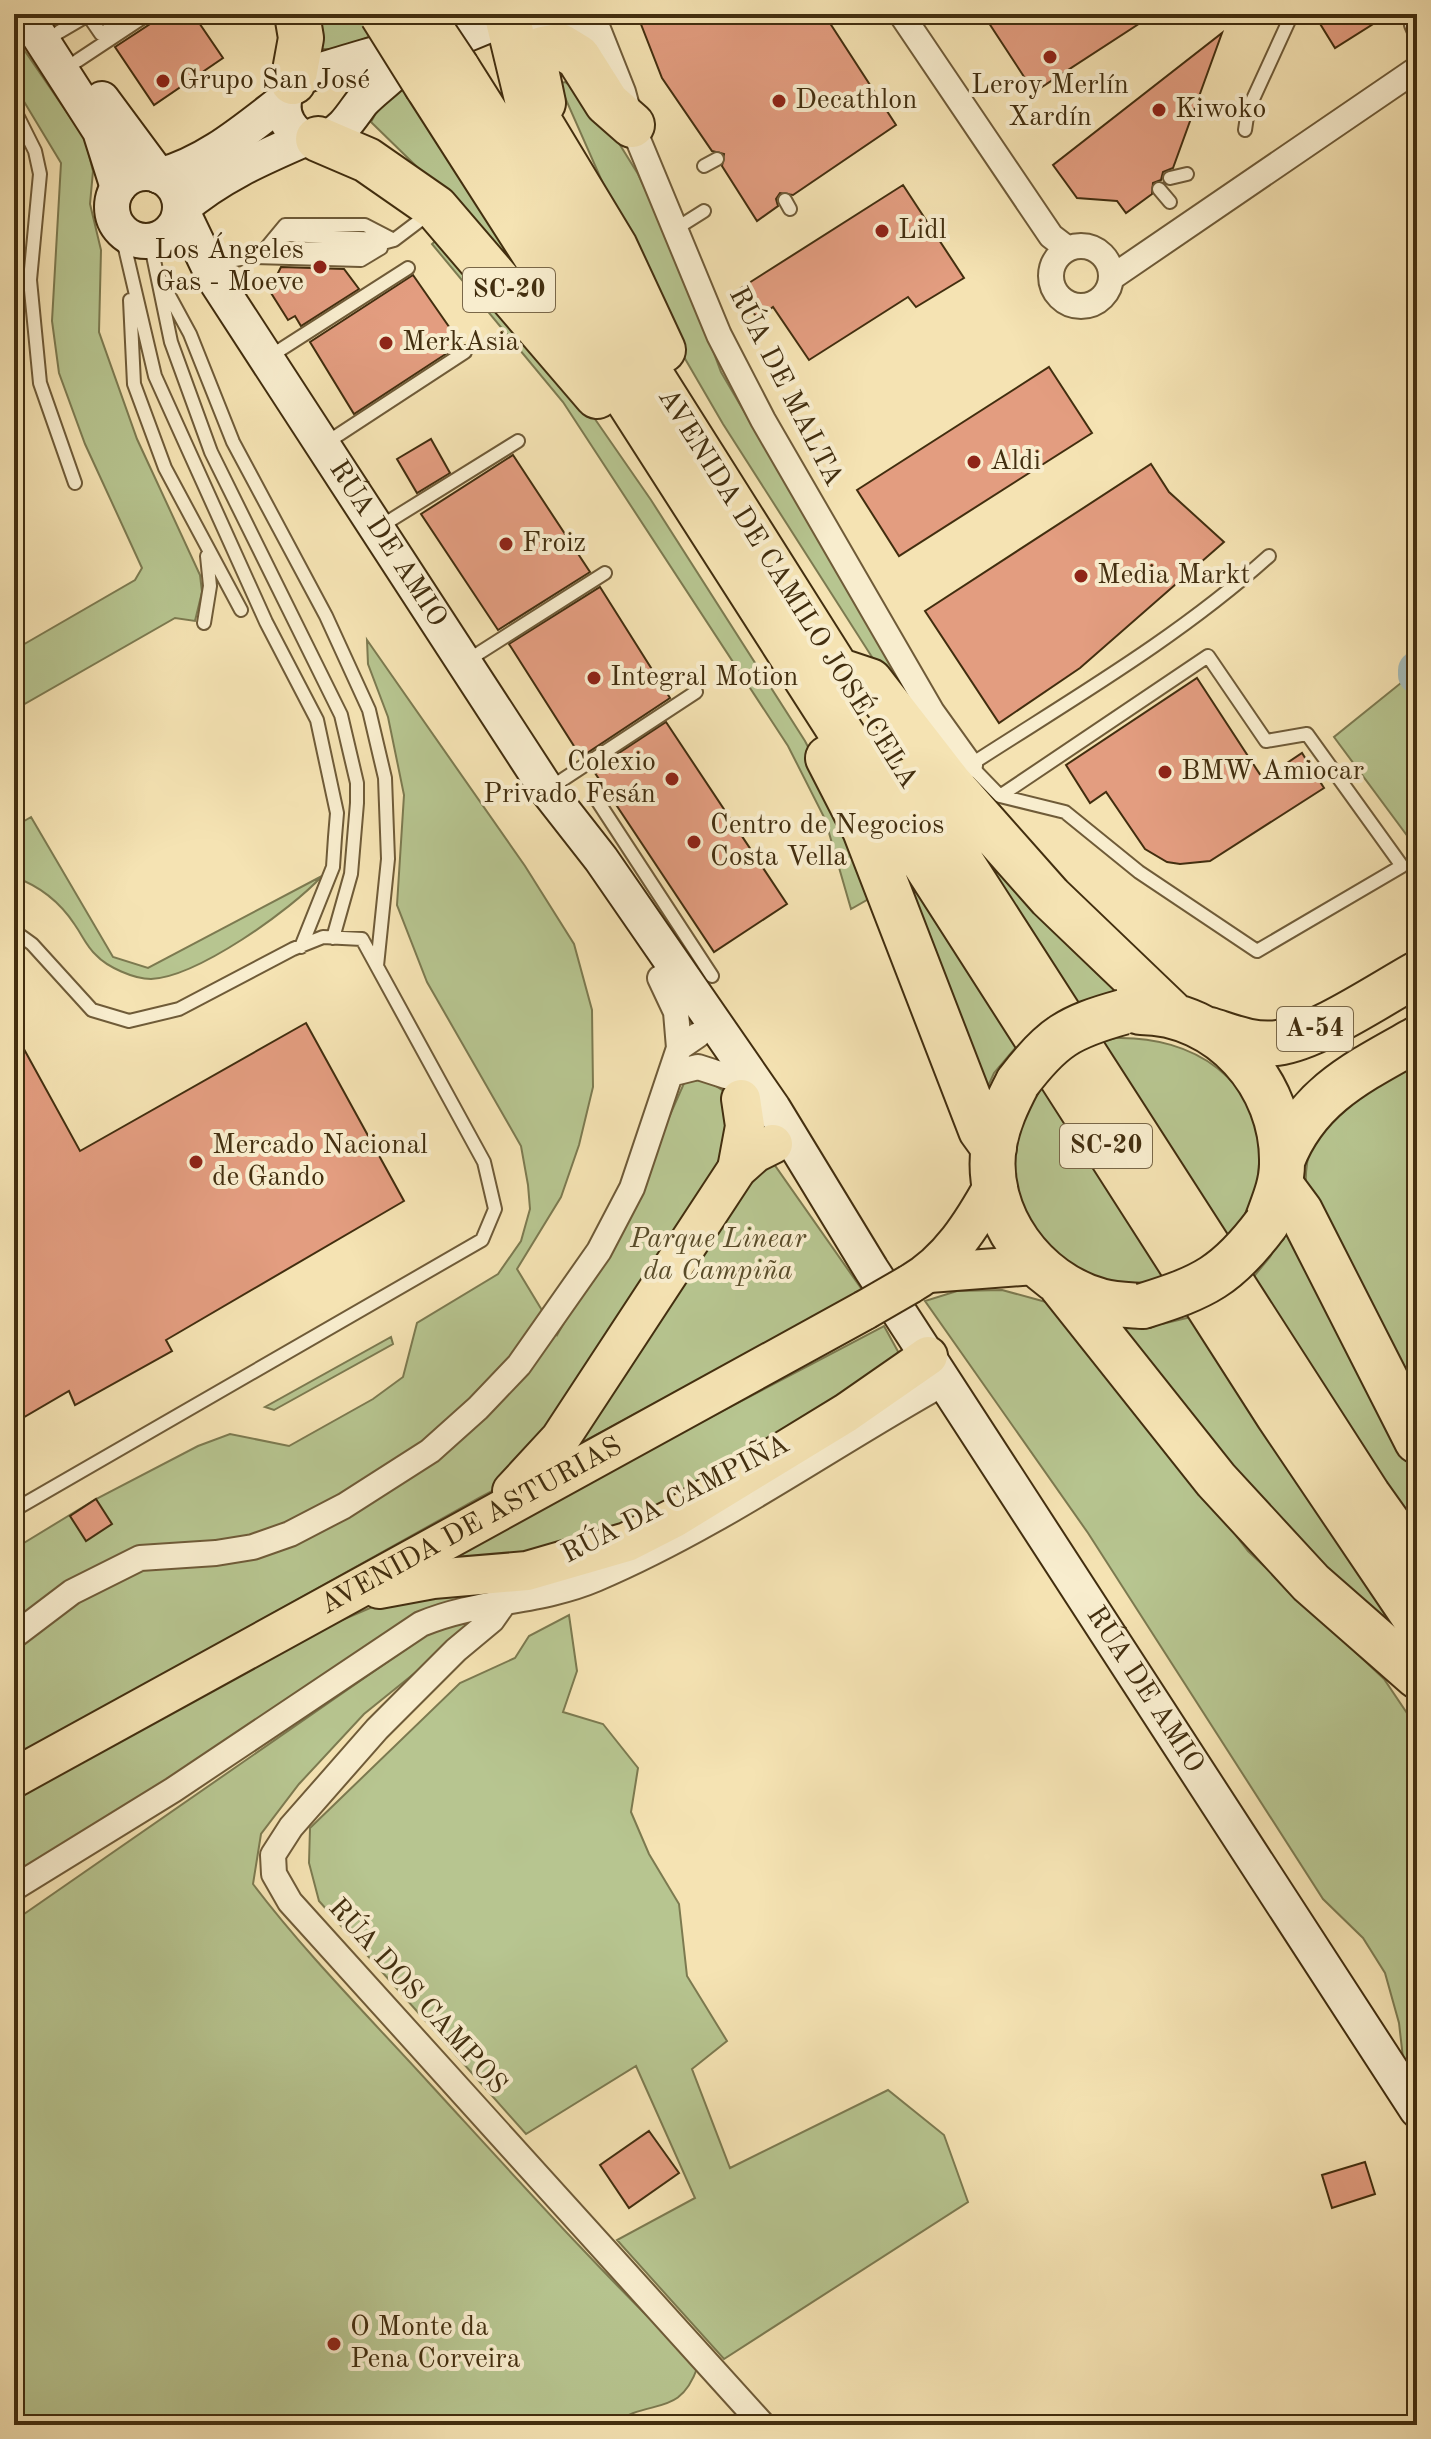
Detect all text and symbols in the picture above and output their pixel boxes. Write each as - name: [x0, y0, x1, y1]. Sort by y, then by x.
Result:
- marker: Leroy Merlín Xardín: [1041, 48, 1059, 66]
- place label: Grupo San José: [179, 67, 370, 95]
- marker: Grupo San José: [154, 72, 172, 90]
- place label: Leroy Merlín Xardín: [971, 72, 1129, 132]
- place label: Decathlon: [795, 87, 917, 115]
- marker: Decathlon: [770, 92, 788, 110]
- place label: Kiwoko: [1175, 96, 1266, 124]
- marker: Kiwoko: [1150, 101, 1168, 119]
- place label: Lidl: [898, 217, 947, 245]
- marker: Lidl: [873, 222, 891, 240]
- place label: Los Ángeles Gas - Moeve: [154, 232, 304, 297]
- marker: Los Ángeles Gas - Moeve: [311, 258, 329, 276]
- road number: SC-20: [463, 268, 555, 312]
- street label: RÚA DE MALTA: [723, 281, 852, 491]
- place label: MerkAsia: [402, 329, 519, 357]
- marker: MerkAsia: [377, 334, 395, 352]
- street label: AVENIDA DE CAMILO JOSÉ CELA: [652, 382, 926, 794]
- place label: Aldi: [990, 448, 1041, 476]
- marker: Aldi: [965, 453, 983, 471]
- street label: RÚA DE AMIO: [323, 456, 451, 632]
- place label: Froiz: [522, 530, 586, 558]
- marker: Froiz: [497, 535, 515, 553]
- place label: Media Markt: [1097, 562, 1250, 590]
- marker: Media Markt: [1072, 567, 1090, 585]
- place label: Integral Motion: [610, 664, 798, 692]
- marker: Integral Motion: [585, 669, 603, 687]
- place label: Colexio Privado Fesán: [483, 749, 656, 809]
- place label: BMW Amiocar: [1181, 758, 1364, 786]
- marker: BMW Amiocar: [1156, 763, 1174, 781]
- marker: Colexio Privado Fesán: [663, 770, 681, 788]
- place label: Centro de Negocios Costa Vella: [710, 812, 944, 872]
- marker: Centro de Negocios Costa Vella: [685, 833, 703, 851]
- road number: A-54: [1277, 1007, 1353, 1051]
- road number: SC-20: [1060, 1124, 1152, 1168]
- place label: Mercado Nacional de Gando: [212, 1132, 428, 1192]
- marker: Mercado Nacional de Gando: [187, 1153, 205, 1171]
- park label: Parque Linear da Campiña: [629, 1226, 807, 1286]
- street label: RÚA DA CAMPIÑA: [556, 1426, 794, 1569]
- street label: AVENIDA DE ASTURIAS: [316, 1432, 627, 1620]
- street label: RÚA DE AMIO: [1080, 1602, 1208, 1778]
- street label: RÚA DOS CAMPOS: [322, 1891, 516, 2100]
- place label: O Monte da Pena Corveira: [350, 2314, 521, 2374]
- marker: O Monte da Pena Corveira: [325, 2335, 343, 2353]

